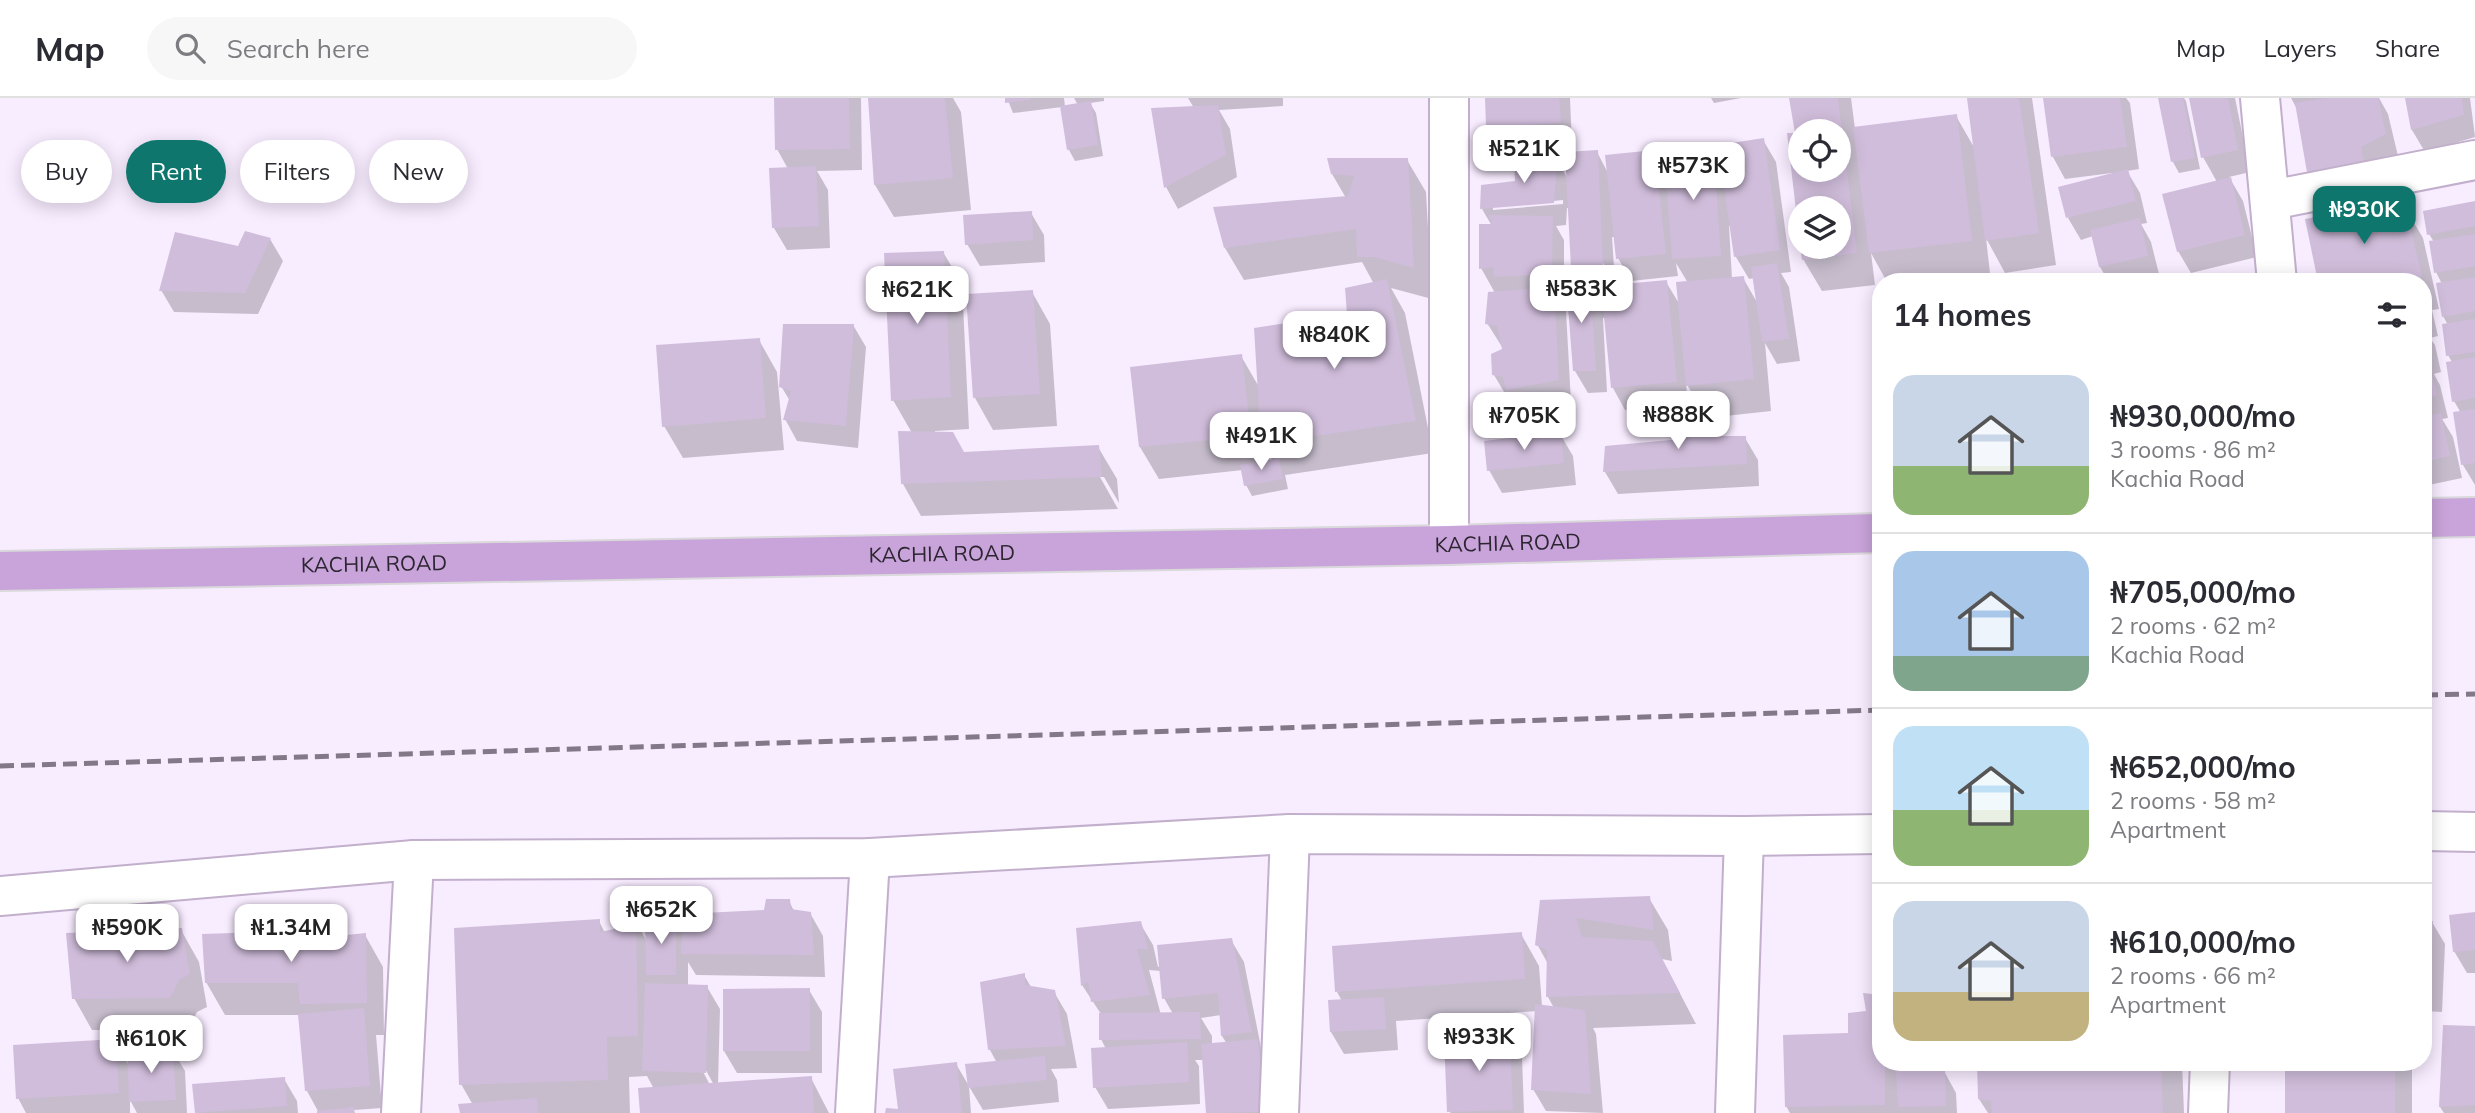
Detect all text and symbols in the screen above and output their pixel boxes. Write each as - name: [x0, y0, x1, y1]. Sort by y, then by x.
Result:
- search box: [147, 17, 637, 80]
- text: Map: [35, 28, 105, 69]
- icon: search: [171, 29, 209, 67]
- text: Search here: [227, 32, 370, 65]
- text: Map: [2176, 33, 2225, 63]
- text: Layers: [2263, 33, 2337, 63]
- text: Share: [2375, 33, 2440, 63]
- map controls: [1788, 119, 1851, 259]
- button: locate: [1788, 119, 1851, 182]
- pin: ₦521K: [1475, 126, 1573, 185]
- text: ₦521K: [1489, 133, 1559, 162]
- chip: Buy: [21, 140, 112, 203]
- chip: Rent: [126, 140, 226, 203]
- chip: Filters: [240, 140, 355, 203]
- chip: New: [369, 140, 468, 203]
- pin: ₦573K: [1644, 142, 1742, 202]
- text: ₦573K: [1658, 150, 1728, 179]
- pin: ₦930K: [2315, 186, 2413, 246]
- text: ₦930K: [2329, 194, 2399, 223]
- button: layers: [1788, 196, 1851, 259]
- pin: ₦621K: [868, 266, 966, 326]
- pin: ₦583K: [1532, 266, 1630, 325]
- text: ₦583K: [1546, 273, 1616, 302]
- text: ₦621K: [882, 274, 952, 303]
- text: 14 homes: [1893, 296, 2032, 334]
- icon: filters: [2373, 296, 2411, 334]
- pin: ₦840K: [1285, 312, 1383, 371]
- text: ₦840K: [1299, 319, 1369, 348]
- pin: ₦705K: [1475, 392, 1573, 452]
- pin: ₦888K: [1629, 392, 1727, 451]
- text: ₦930,000/mo: [2110, 397, 2296, 435]
- text: ₦888K: [1643, 399, 1713, 428]
- text: ₦705K: [1489, 400, 1559, 429]
- icon: home: [1949, 403, 2033, 487]
- pin: ₦491K: [1212, 412, 1310, 472]
- text: ₦491K: [1226, 420, 1296, 449]
- text: 3 rooms · 86 m²: [2110, 435, 2276, 464]
- text: Kachia Road: [2110, 464, 2245, 493]
- street label: KACHIA ROAD: [1434, 527, 1581, 557]
- street label: KACHIA ROAD: [868, 539, 1015, 567]
- street label: KACHIA ROAD: [301, 549, 447, 578]
- text: ₦705,000/mo: [2110, 573, 2296, 611]
- icon: home: [1949, 579, 2033, 663]
- text: 2 rooms · 62 m²: [2110, 611, 2276, 640]
- text: Kachia Road: [2110, 640, 2245, 669]
- text: ₦652,000/mo: [2110, 748, 2296, 786]
- icon: home: [1949, 754, 2033, 838]
- text: 2 rooms · 58 m²: [2110, 786, 2276, 815]
- text: Apartment: [2110, 815, 2226, 844]
- pin: ₦652K: [612, 886, 710, 946]
- text: ₦652K: [626, 894, 696, 923]
- pin: ₦590K: [78, 904, 176, 964]
- pin: ₦1.34M: [234, 904, 348, 964]
- text: ₦590K: [92, 912, 162, 941]
- text: ₦1.34M: [251, 912, 331, 941]
- text: ₦610,000/mo: [2110, 923, 2296, 961]
- icon: home: [1949, 929, 2033, 1013]
- text: 2 rooms · 66 m²: [2110, 961, 2276, 990]
- text: Apartment: [2110, 990, 2226, 1019]
- pin: ₦933K: [1430, 1014, 1528, 1073]
- pin: ₦610K: [102, 1016, 200, 1075]
- text: ₦933K: [1444, 1021, 1514, 1050]
- text: ₦610K: [116, 1023, 186, 1052]

